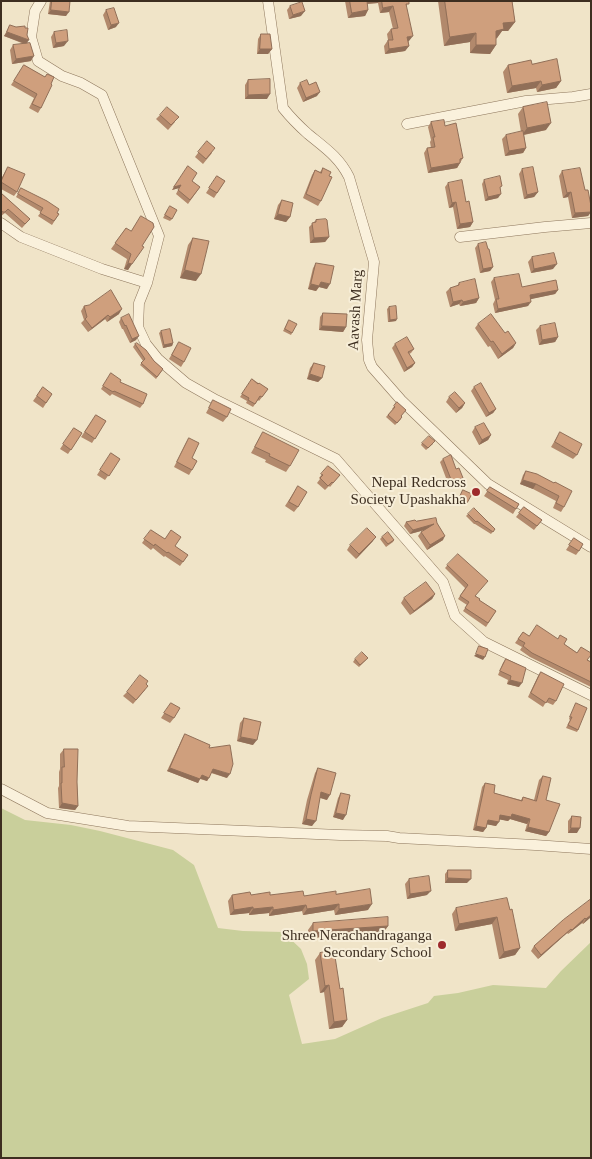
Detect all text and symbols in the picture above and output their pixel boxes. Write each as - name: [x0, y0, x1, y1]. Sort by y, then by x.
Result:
- street label: Aavash Marg: [345, 269, 367, 351]
- place label: Nepal Redcross Society Upashakha: [351, 474, 466, 509]
- marker: Nepal Redcross Society Upashakha: [470, 486, 482, 498]
- place label: Shree Nerachandraganga Secondary School: [282, 927, 432, 962]
- marker: Shree Nerachandraganga Secondary School: [436, 939, 448, 951]

